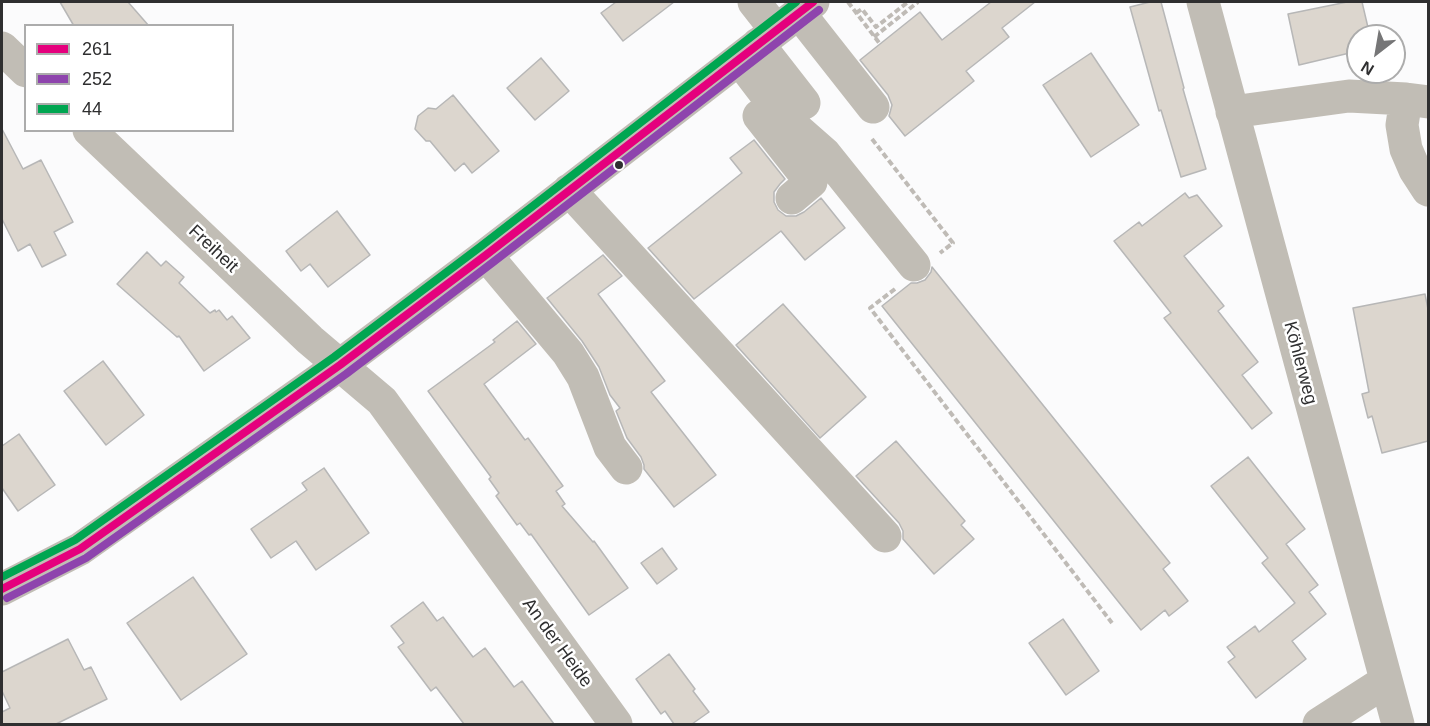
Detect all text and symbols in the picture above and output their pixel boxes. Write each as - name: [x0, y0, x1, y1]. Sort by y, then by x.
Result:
- legend: [24, 24, 234, 132]
- north arrow: [1346, 24, 1406, 84]
- text: 261: [82, 39, 112, 59]
- text: N: [1358, 58, 1377, 78]
- text: 252: [82, 69, 112, 89]
- text: 44: [82, 99, 102, 119]
- unlabelled marker: [613, 159, 625, 171]
- street label: Freiheit: [184, 221, 242, 277]
- street label: Köhlerweg: [1279, 319, 1321, 407]
- street label: An der Heide: [517, 594, 597, 692]

